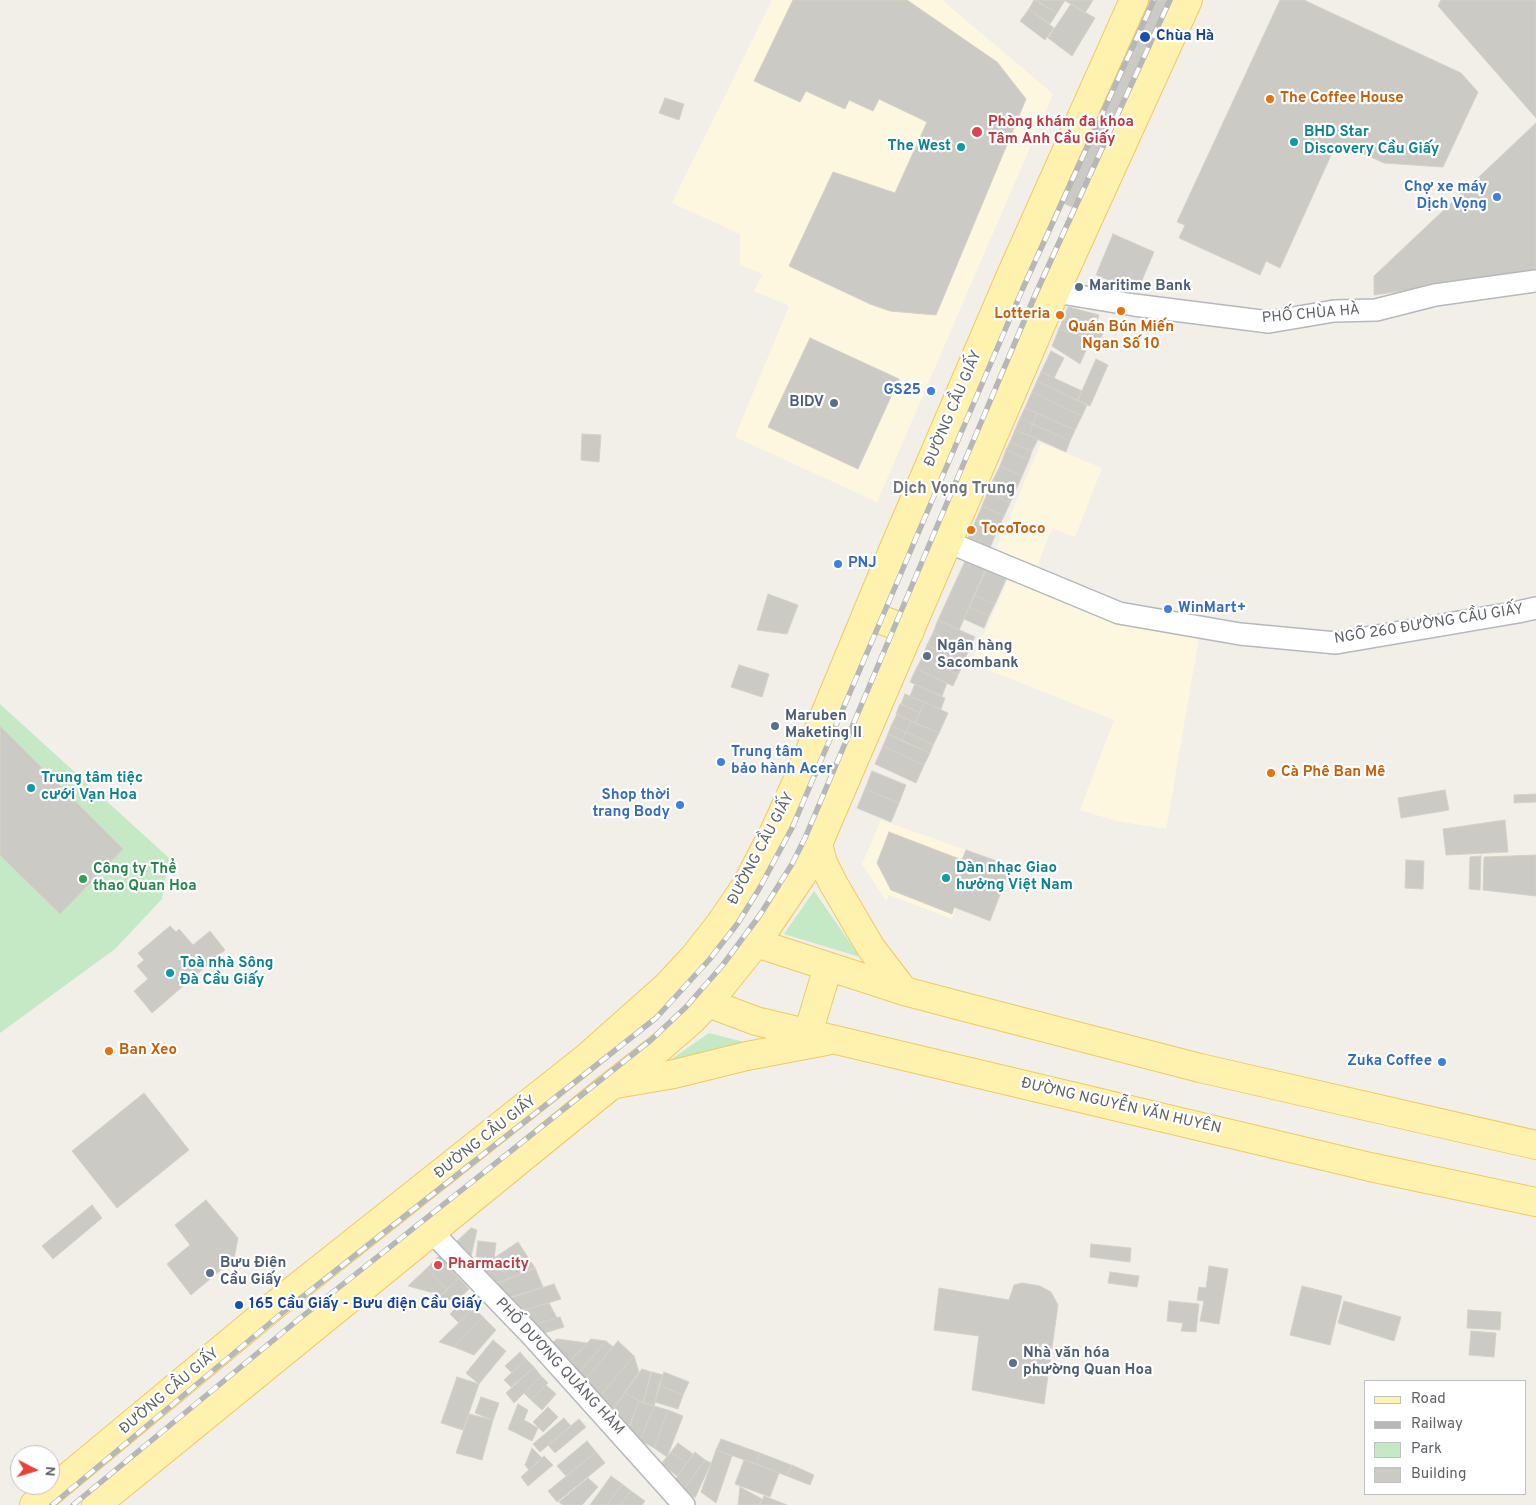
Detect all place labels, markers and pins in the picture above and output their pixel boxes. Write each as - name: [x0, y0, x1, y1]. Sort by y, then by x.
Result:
- place label: Chùa Hà: [1156, 28, 1214, 46]
- marker: Chùa Hà: [1138, 30, 1152, 44]
- place label: The Coffee House: [1280, 90, 1404, 108]
- marker: The Coffee House: [1264, 93, 1276, 105]
- place label: Phòng khám đa khoa Tâm Anh Cầu Giấy: [988, 114, 1134, 149]
- place label: BHD Star Discovery Cầu Giấy: [1304, 124, 1439, 159]
- marker: Phòng khám đa khoa Tâm Anh Cầu Giấy: [970, 125, 984, 139]
- marker: BHD Star Discovery Cầu Giấy: [1288, 136, 1300, 148]
- place label: The West: [888, 138, 951, 156]
- marker: The West: [955, 141, 967, 153]
- place label: Chợ xe máy Dịch Vọng: [1404, 179, 1487, 214]
- marker: Chợ xe máy Dịch Vọng: [1491, 191, 1503, 203]
- place label: Maritime Bank: [1089, 278, 1191, 296]
- marker: Maritime Bank: [1073, 281, 1085, 293]
- marker: Quán Bún Miến Ngan Số 10: [1115, 305, 1127, 317]
- place label: Lotteria: [994, 306, 1050, 324]
- marker: Lotteria: [1054, 309, 1066, 321]
- place label: Quán Bún Miến Ngan Số 10: [1068, 319, 1174, 354]
- place label: GS25: [883, 382, 921, 400]
- marker: GS25: [925, 385, 937, 397]
- place label: BIDV: [789, 394, 824, 412]
- marker: BIDV: [828, 397, 840, 409]
- place label: TocoToco: [981, 521, 1045, 539]
- marker: TocoToco: [965, 524, 977, 536]
- place label: PNJ: [848, 555, 877, 573]
- marker: PNJ: [832, 558, 844, 570]
- place label: WinMart+: [1178, 600, 1246, 618]
- marker: WinMart+: [1162, 603, 1174, 615]
- place label: Ngân hàng Sacombank: [937, 638, 1019, 673]
- marker: Ngân hàng Sacombank: [921, 650, 933, 662]
- place label: Maruben Maketing II: [785, 708, 862, 743]
- marker: Maruben Maketing II: [769, 720, 781, 732]
- place label: Trung tâm bảo hành Acer: [731, 744, 833, 779]
- marker: Trung tâm bảo hành Acer: [715, 756, 727, 768]
- place label: Cà Phê Ban Mê: [1281, 764, 1385, 782]
- marker: Cà Phê Ban Mê: [1265, 767, 1277, 779]
- place label: Trung tâm tiệc cưới Vạn Hoa: [41, 770, 143, 805]
- marker: Trung tâm tiệc cưới Vạn Hoa: [25, 782, 37, 794]
- place label: Shop thời trang Body: [593, 787, 670, 822]
- marker: Shop thời trang Body: [674, 799, 686, 811]
- place label: Dàn nhạc Giao hưởng Việt Nam: [956, 860, 1073, 895]
- place label: Công ty Thể thao Quan Hoa: [93, 861, 197, 896]
- marker: Dàn nhạc Giao hưởng Việt Nam: [940, 872, 952, 884]
- marker: Công ty Thể thao Quan Hoa: [77, 873, 89, 885]
- place label: Toà nhà Sông Đà Cầu Giấy: [180, 955, 274, 990]
- marker: Toà nhà Sông Đà Cầu Giấy: [164, 967, 176, 979]
- place label: Ban Xeo: [119, 1042, 177, 1060]
- marker: Ban Xeo: [103, 1045, 115, 1057]
- place label: Zuka Coffee: [1347, 1053, 1432, 1071]
- marker: Zuka Coffee: [1436, 1056, 1448, 1068]
- place label: Bưu Điện Cầu Giấy: [220, 1255, 286, 1290]
- place label: Pharmacity: [448, 1256, 529, 1274]
- marker: Pharmacity: [432, 1259, 444, 1271]
- marker: Bưu Điện Cầu Giấy: [204, 1267, 216, 1279]
- place label: 165 Cầu Giấy - Bưu điện Cầu Giấy: [249, 1296, 482, 1314]
- marker: 165 Cầu Giấy - Bưu điện Cầu Giấy: [233, 1299, 245, 1311]
- place label: Nhà văn hóa phường Quan Hoa: [1023, 1345, 1152, 1380]
- marker: Nhà văn hóa phường Quan Hoa: [1007, 1357, 1019, 1369]

